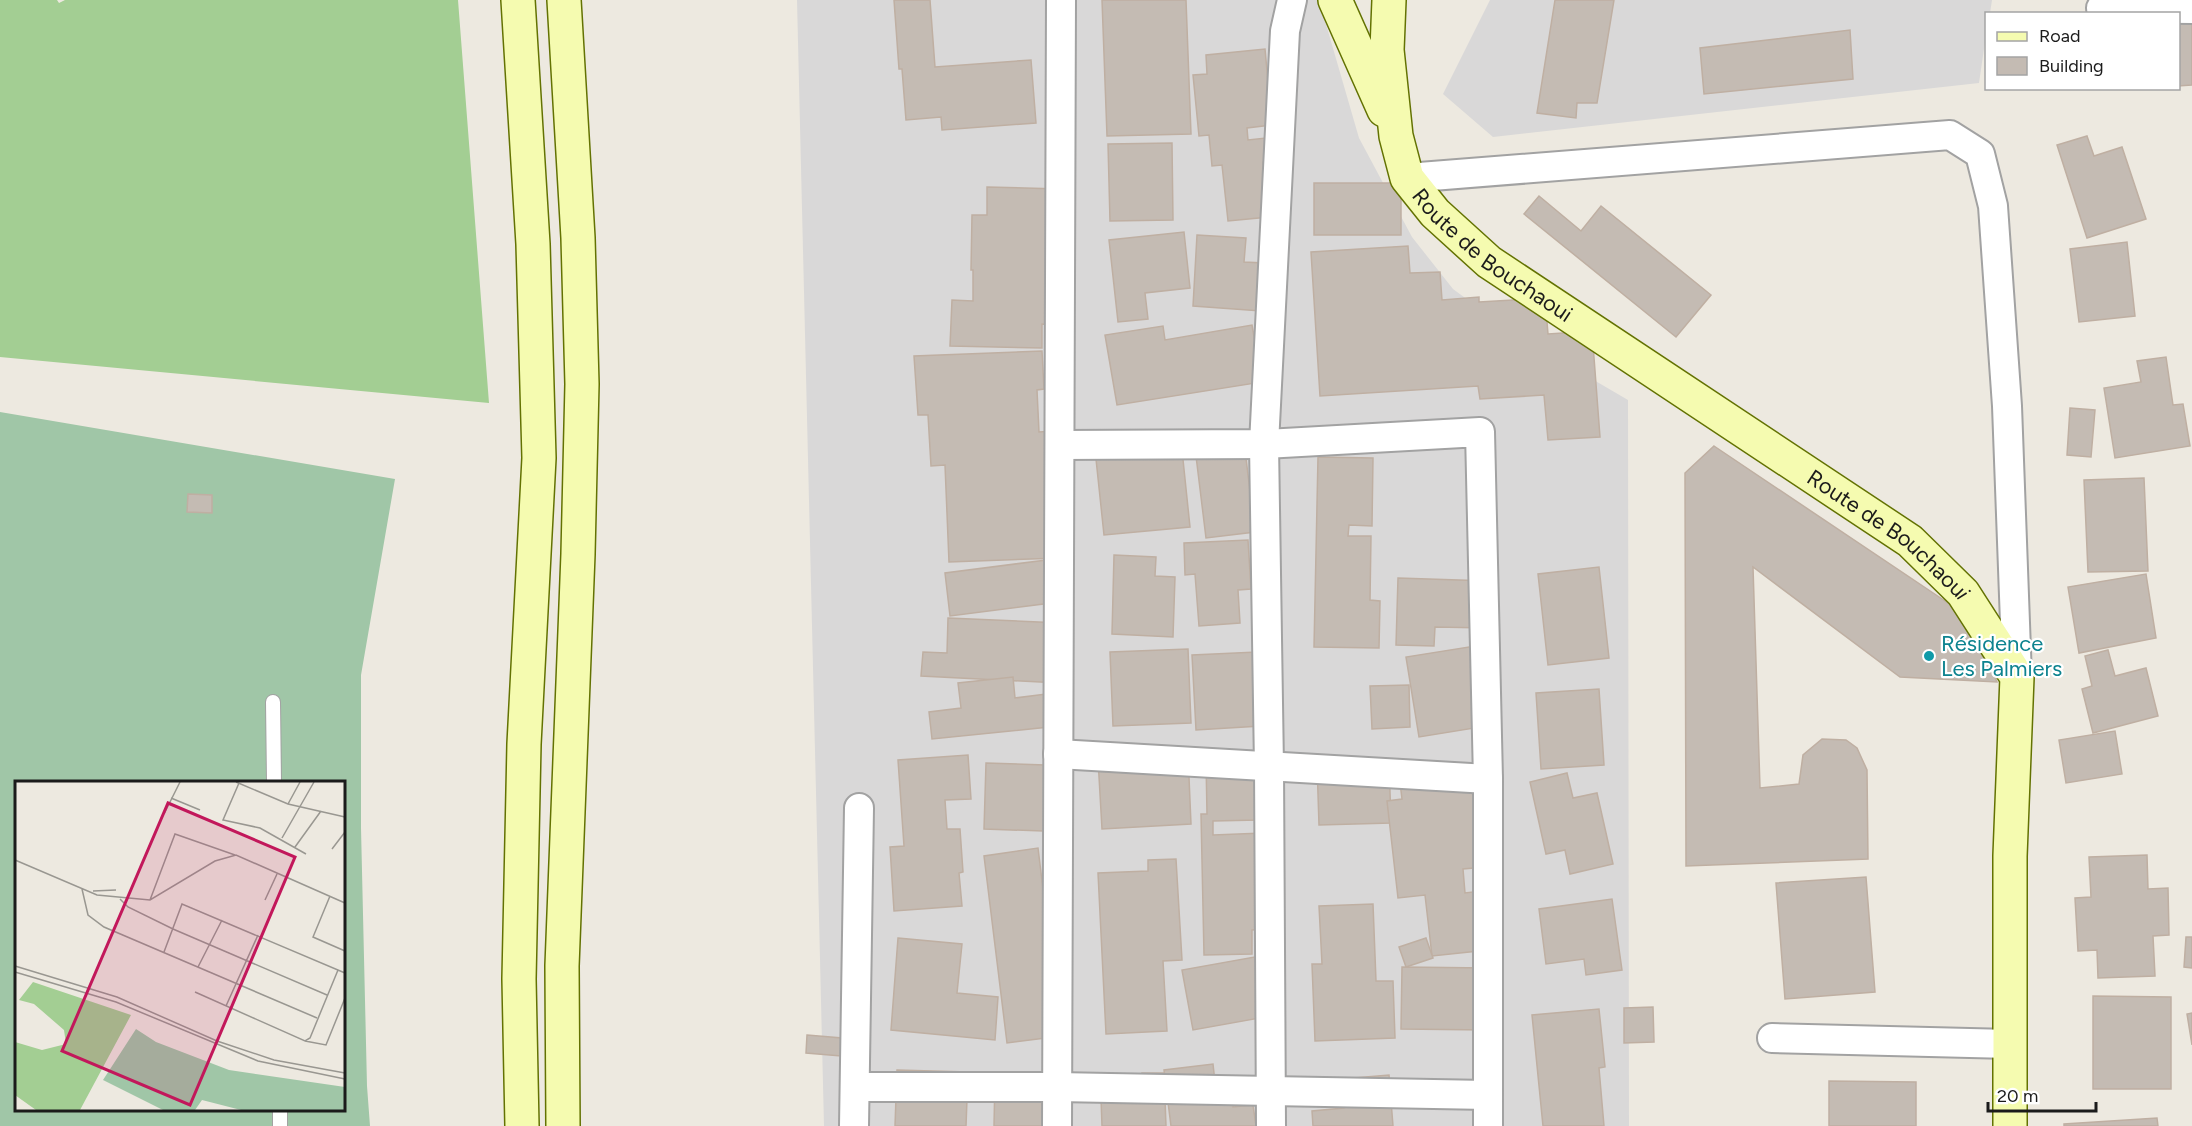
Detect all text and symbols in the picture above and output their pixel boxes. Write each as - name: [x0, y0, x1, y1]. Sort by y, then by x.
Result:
- legend: [1985, 12, 2180, 90]
- text: Road: [2039, 25, 2080, 47]
- text: Building: [2039, 55, 2104, 77]
- street label: Route de Bouchaoui: [1407, 183, 1578, 327]
- street label: Route de Bouchaoui: [1802, 463, 1977, 604]
- place label: Résidence Les Palmiers: [1941, 630, 2062, 682]
- marker: Résidence Les Palmiers: [1922, 649, 1936, 663]
- inset map: [15, 781, 345, 1111]
- scale bar: [1988, 1075, 2096, 1113]
- text: 20 m: [1997, 1085, 2038, 1107]

